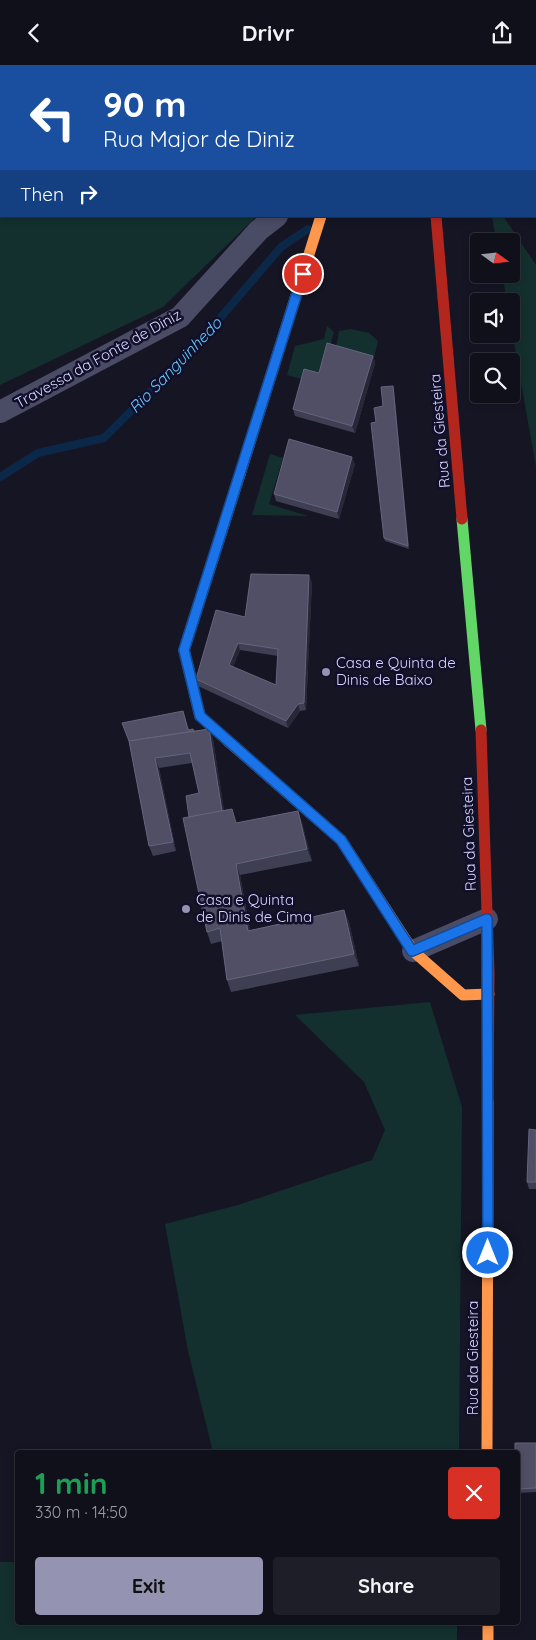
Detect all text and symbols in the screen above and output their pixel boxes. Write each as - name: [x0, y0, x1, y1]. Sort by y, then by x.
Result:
- icon: back: [20, 19, 48, 47]
- text: Drivr: [242, 19, 294, 47]
- icon: share: [488, 19, 516, 47]
- text: 90 m: [103, 82, 186, 126]
- icon: left: [20, 85, 85, 150]
- text: Rua Major de Diniz: [103, 125, 295, 153]
- icon: right: [74, 180, 102, 208]
- text: Then: [20, 182, 64, 206]
- north arrow: [470, 233, 520, 283]
- map controls: [470, 233, 520, 403]
- pin: [282, 253, 324, 295]
- icon: arrive: [289, 260, 317, 288]
- button: sound: [470, 293, 520, 343]
- street label: Travessa da Fonte de Diniz: [11, 305, 184, 412]
- water label: Rio Sanguinhedo: [124, 312, 227, 417]
- button: search: [470, 353, 520, 403]
- street label: Rua da Giesteira: [425, 373, 454, 489]
- place label: Casa e Quinta de Dinis de Baixo: [336, 653, 456, 689]
- marker: Casa e Quinta de Dinis de Baixo: [320, 666, 332, 678]
- street label: Rua da Giesteira: [457, 777, 480, 892]
- place label: Casa e Quinta de Dinis de Cima: [196, 890, 312, 926]
- marker: Casa e Quinta de Dinis de Cima: [180, 903, 192, 915]
- position arrow: [461, 1226, 513, 1278]
- street label: Rua da Giesteira: [463, 1301, 482, 1415]
- text: 1 min: [35, 1464, 108, 1502]
- button: close: [448, 1467, 500, 1519]
- text: 330 m · 14:50: [35, 1502, 127, 1522]
- button: Exit: [35, 1557, 263, 1615]
- button: Share: [273, 1557, 500, 1615]

